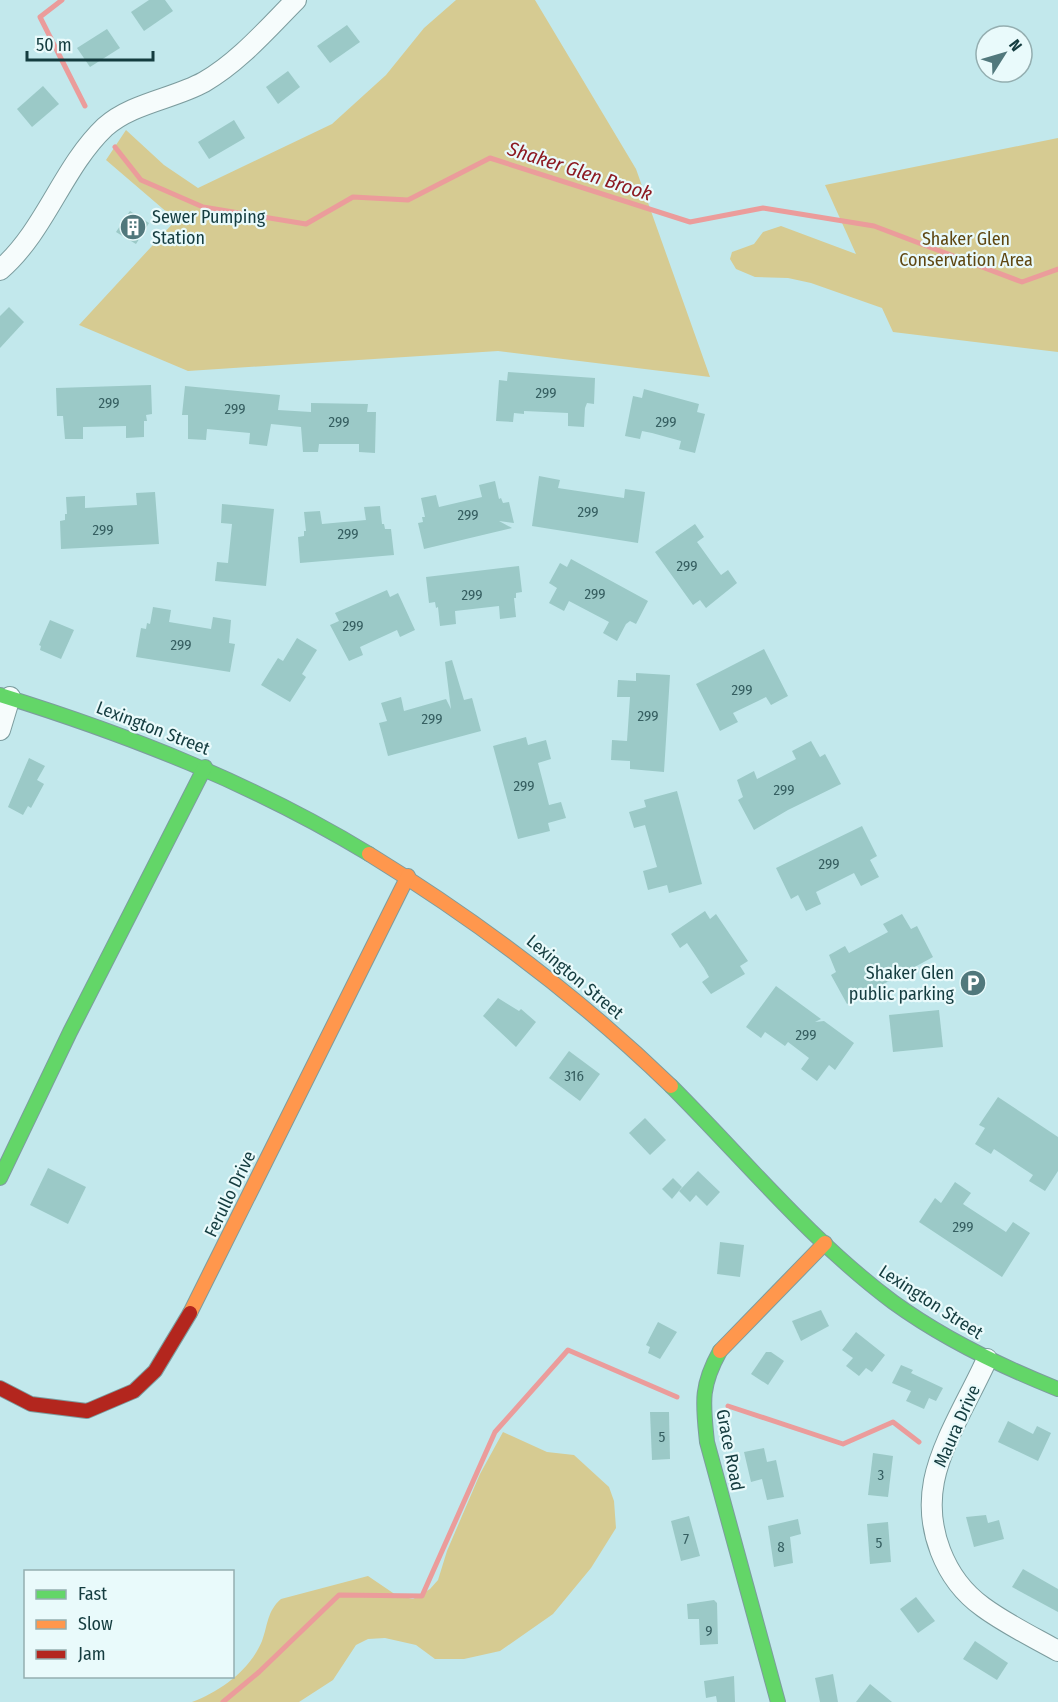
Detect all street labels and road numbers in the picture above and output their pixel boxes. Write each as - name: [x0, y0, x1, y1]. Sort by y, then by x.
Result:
- street label: Lexington Street: [93, 696, 213, 760]
- street label: Lexington Street: [522, 930, 628, 1024]
- street label: Ferullo Drive: [200, 1147, 260, 1241]
- street label: Lexington Street: [875, 1260, 987, 1344]
- street label: Maura Drive: [929, 1381, 985, 1471]
- street label: Grace Road: [711, 1407, 749, 1493]

